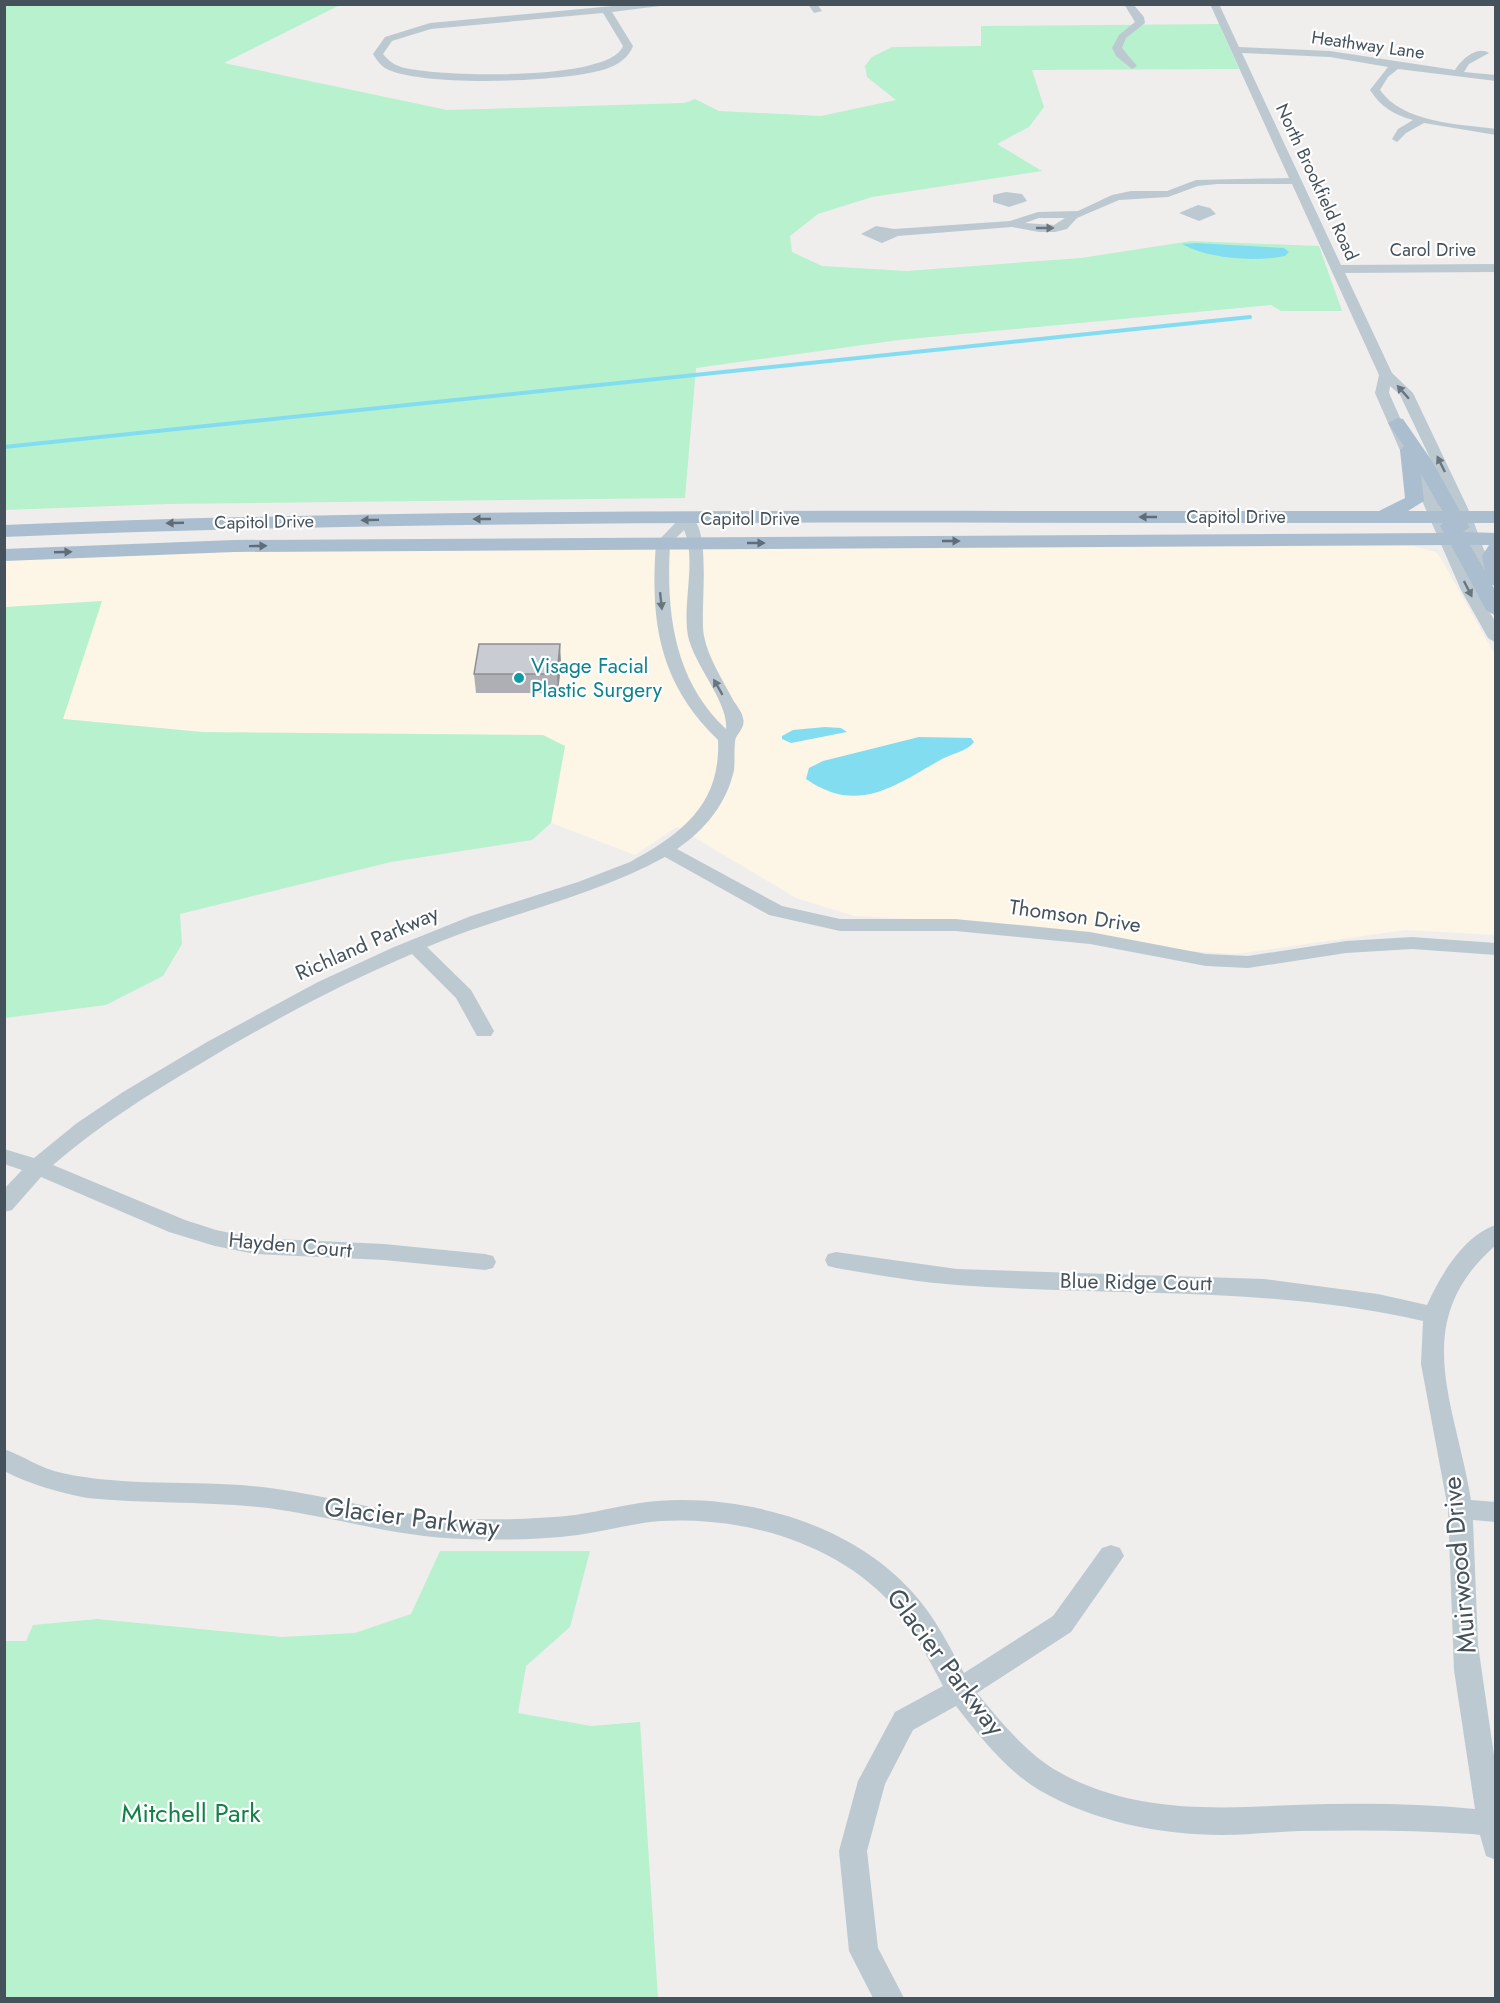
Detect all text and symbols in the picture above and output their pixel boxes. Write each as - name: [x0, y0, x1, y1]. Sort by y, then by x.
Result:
- street label: Heathway Lane: [1310, 24, 1426, 66]
- street label: North Brookfield Road: [1269, 99, 1365, 265]
- one-way arrow: [1036, 224, 1055, 233]
- street label: Carol Drive: [1390, 237, 1476, 263]
- one-way arrow: [1397, 385, 1410, 400]
- one-way arrow: [1436, 456, 1446, 473]
- street label: Capitol Drive: [1186, 504, 1286, 530]
- street label: Capitol Drive: [700, 506, 800, 532]
- street label: Capitol Drive: [214, 508, 314, 536]
- one-way arrow: [1139, 512, 1158, 522]
- one-way arrow: [472, 514, 491, 524]
- one-way arrow: [360, 515, 379, 525]
- one-way arrow: [165, 519, 184, 528]
- one-way arrow: [941, 536, 960, 546]
- one-way arrow: [746, 538, 765, 547]
- one-way arrow: [248, 541, 267, 551]
- one-way arrow: [53, 547, 72, 556]
- one-way arrow: [1463, 580, 1473, 598]
- one-way arrow: [656, 592, 666, 611]
- place label: Visage Facial Plastic Surgery: [531, 651, 663, 705]
- marker: Visage Facial Plastic Surgery: [512, 671, 526, 685]
- one-way arrow: [713, 679, 724, 695]
- street label: Thomson Drive: [1007, 892, 1143, 940]
- street label: Richland Parkway: [291, 898, 444, 988]
- street label: Hayden Court: [227, 1225, 353, 1265]
- street label: Blue Ridge Court: [1060, 1266, 1212, 1298]
- street label: Muirwood Drive: [1432, 1475, 1486, 1655]
- street label: Glacier Parkway: [322, 1487, 502, 1547]
- street label: Glacier Parkway: [878, 1580, 1015, 1744]
- park label: Mitchell Park: [121, 1794, 261, 1832]

